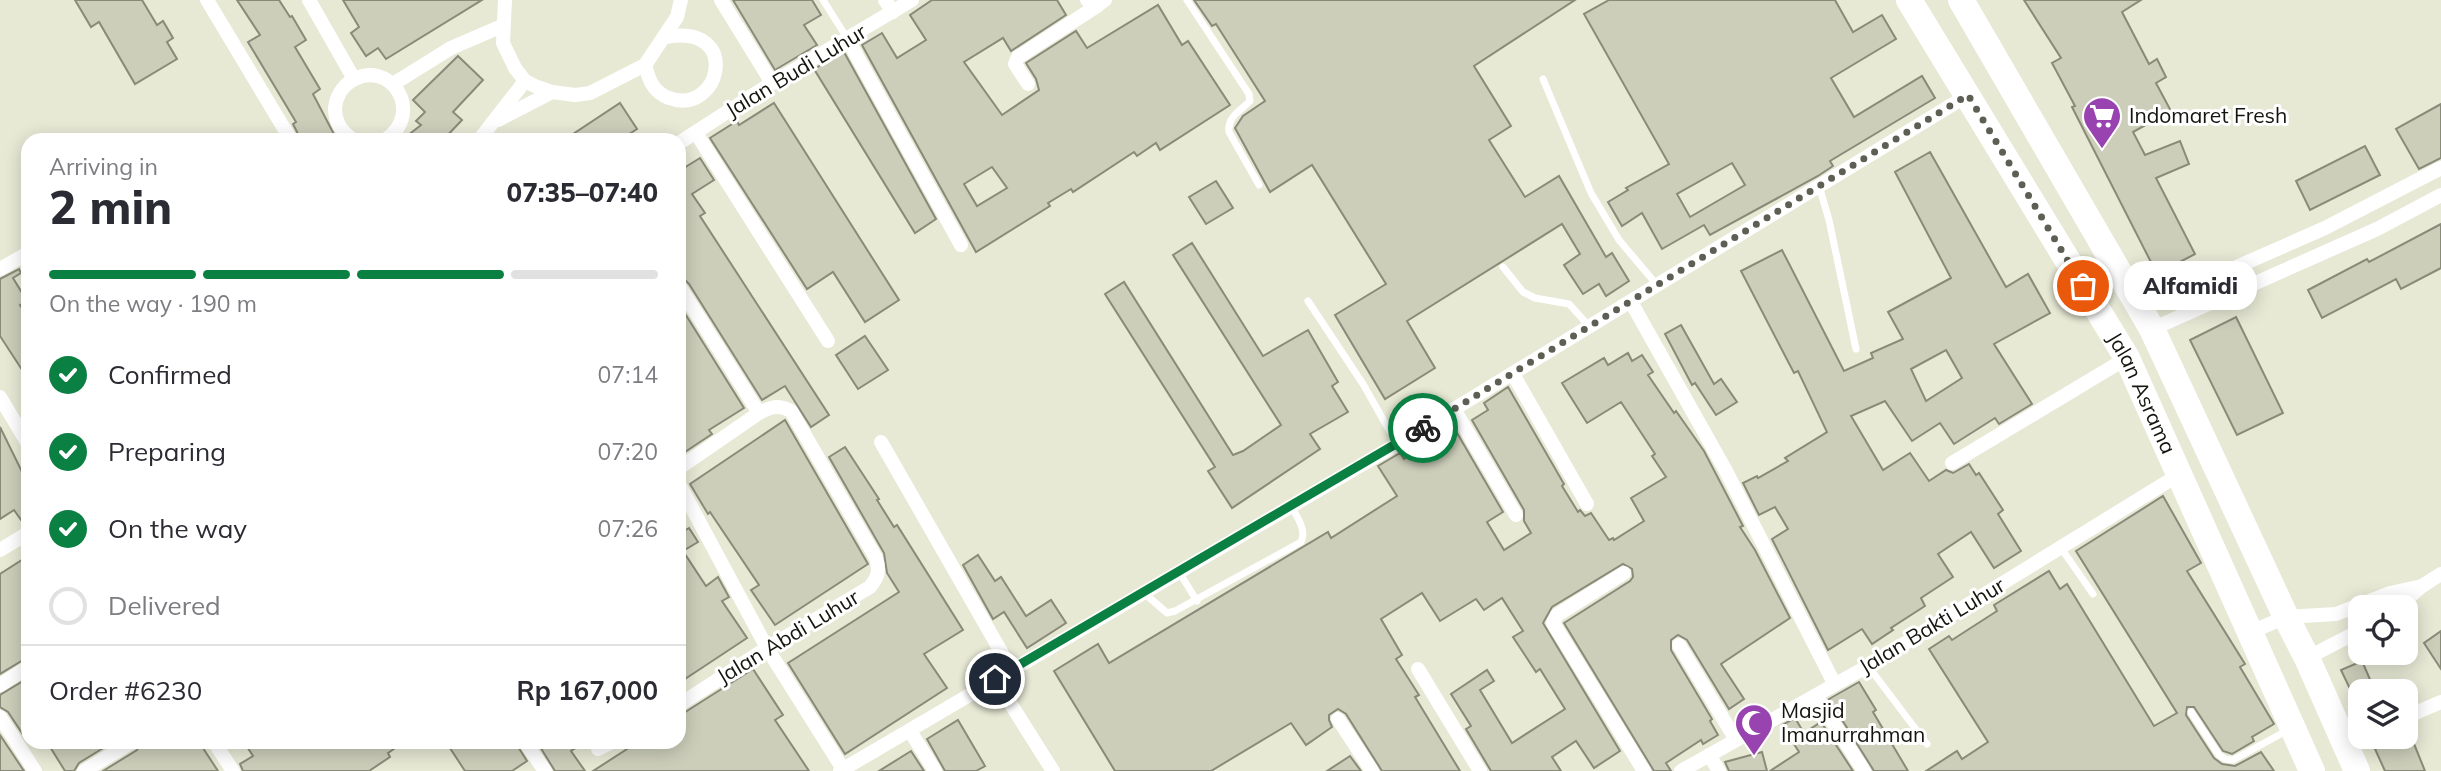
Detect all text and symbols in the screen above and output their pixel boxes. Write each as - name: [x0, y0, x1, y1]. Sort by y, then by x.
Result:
- street label: Jalan Budi Luhur: [720, 18, 871, 122]
- supermarket icon: Indomaret Fresh: [2081, 95, 2123, 150]
- place label: Indomaret Fresh: [2129, 102, 2287, 128]
- text: Arriving in: [49, 152, 158, 181]
- text: 07:35–07:40: [507, 176, 658, 209]
- text: 2 min: [49, 178, 172, 236]
- pin: [2053, 256, 2113, 316]
- callout: Alfamidi: [2125, 262, 2258, 310]
- icon: bag: [2064, 267, 2102, 305]
- text: Alfamidi: [2143, 271, 2238, 300]
- text: On the way · 190 m: [49, 289, 257, 318]
- street label: Jalan Asrama: [2102, 327, 2182, 458]
- icon: check: [49, 356, 87, 394]
- text: Confirmed: [108, 358, 232, 391]
- text: 07:14: [598, 360, 658, 389]
- courier: [1388, 393, 1458, 463]
- icon: bike: [1404, 409, 1442, 447]
- icon: check: [49, 433, 87, 471]
- text: Preparing: [108, 435, 226, 468]
- text: 07:20: [598, 437, 658, 466]
- icon: check: [49, 510, 87, 548]
- text: On the way: [108, 512, 247, 545]
- text: 07:26: [598, 514, 658, 543]
- street label: Jalan Bakti Luhur: [1854, 571, 2009, 679]
- street label: Jalan Abdi Luhur: [712, 583, 864, 689]
- text: Delivered: [108, 589, 221, 622]
- map controls: [2348, 595, 2418, 749]
- button: locate: [2348, 595, 2418, 665]
- pin: [965, 649, 1025, 709]
- icon: home: [976, 660, 1014, 698]
- text: Order #6230: [49, 674, 202, 707]
- text: Rp 167,000: [516, 674, 658, 707]
- button: layers: [2348, 679, 2418, 749]
- place label: Masjid Imanurrahman: [1781, 697, 1925, 747]
- mosque icon: Masjid Imanurrahman: [1733, 702, 1775, 757]

